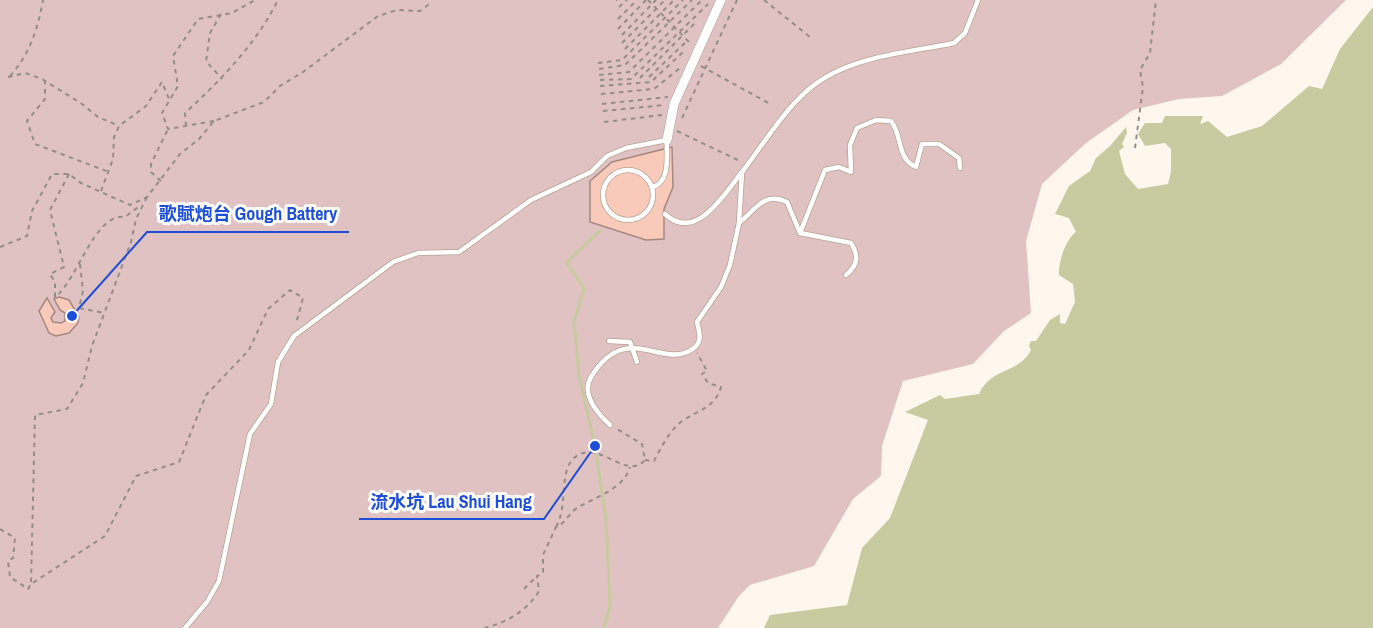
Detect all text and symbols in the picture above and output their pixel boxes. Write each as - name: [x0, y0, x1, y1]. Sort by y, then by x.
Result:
- callout: 歌賦炮台 Gough Battery: [147, 196, 349, 232]
- text: 歌賦炮台 Gough Battery: [159, 201, 338, 226]
- callout: 流水坑 Lau Shui Hang: [359, 483, 544, 519]
- text: 流水坑 Lau Shui Hang: [370, 489, 532, 514]

